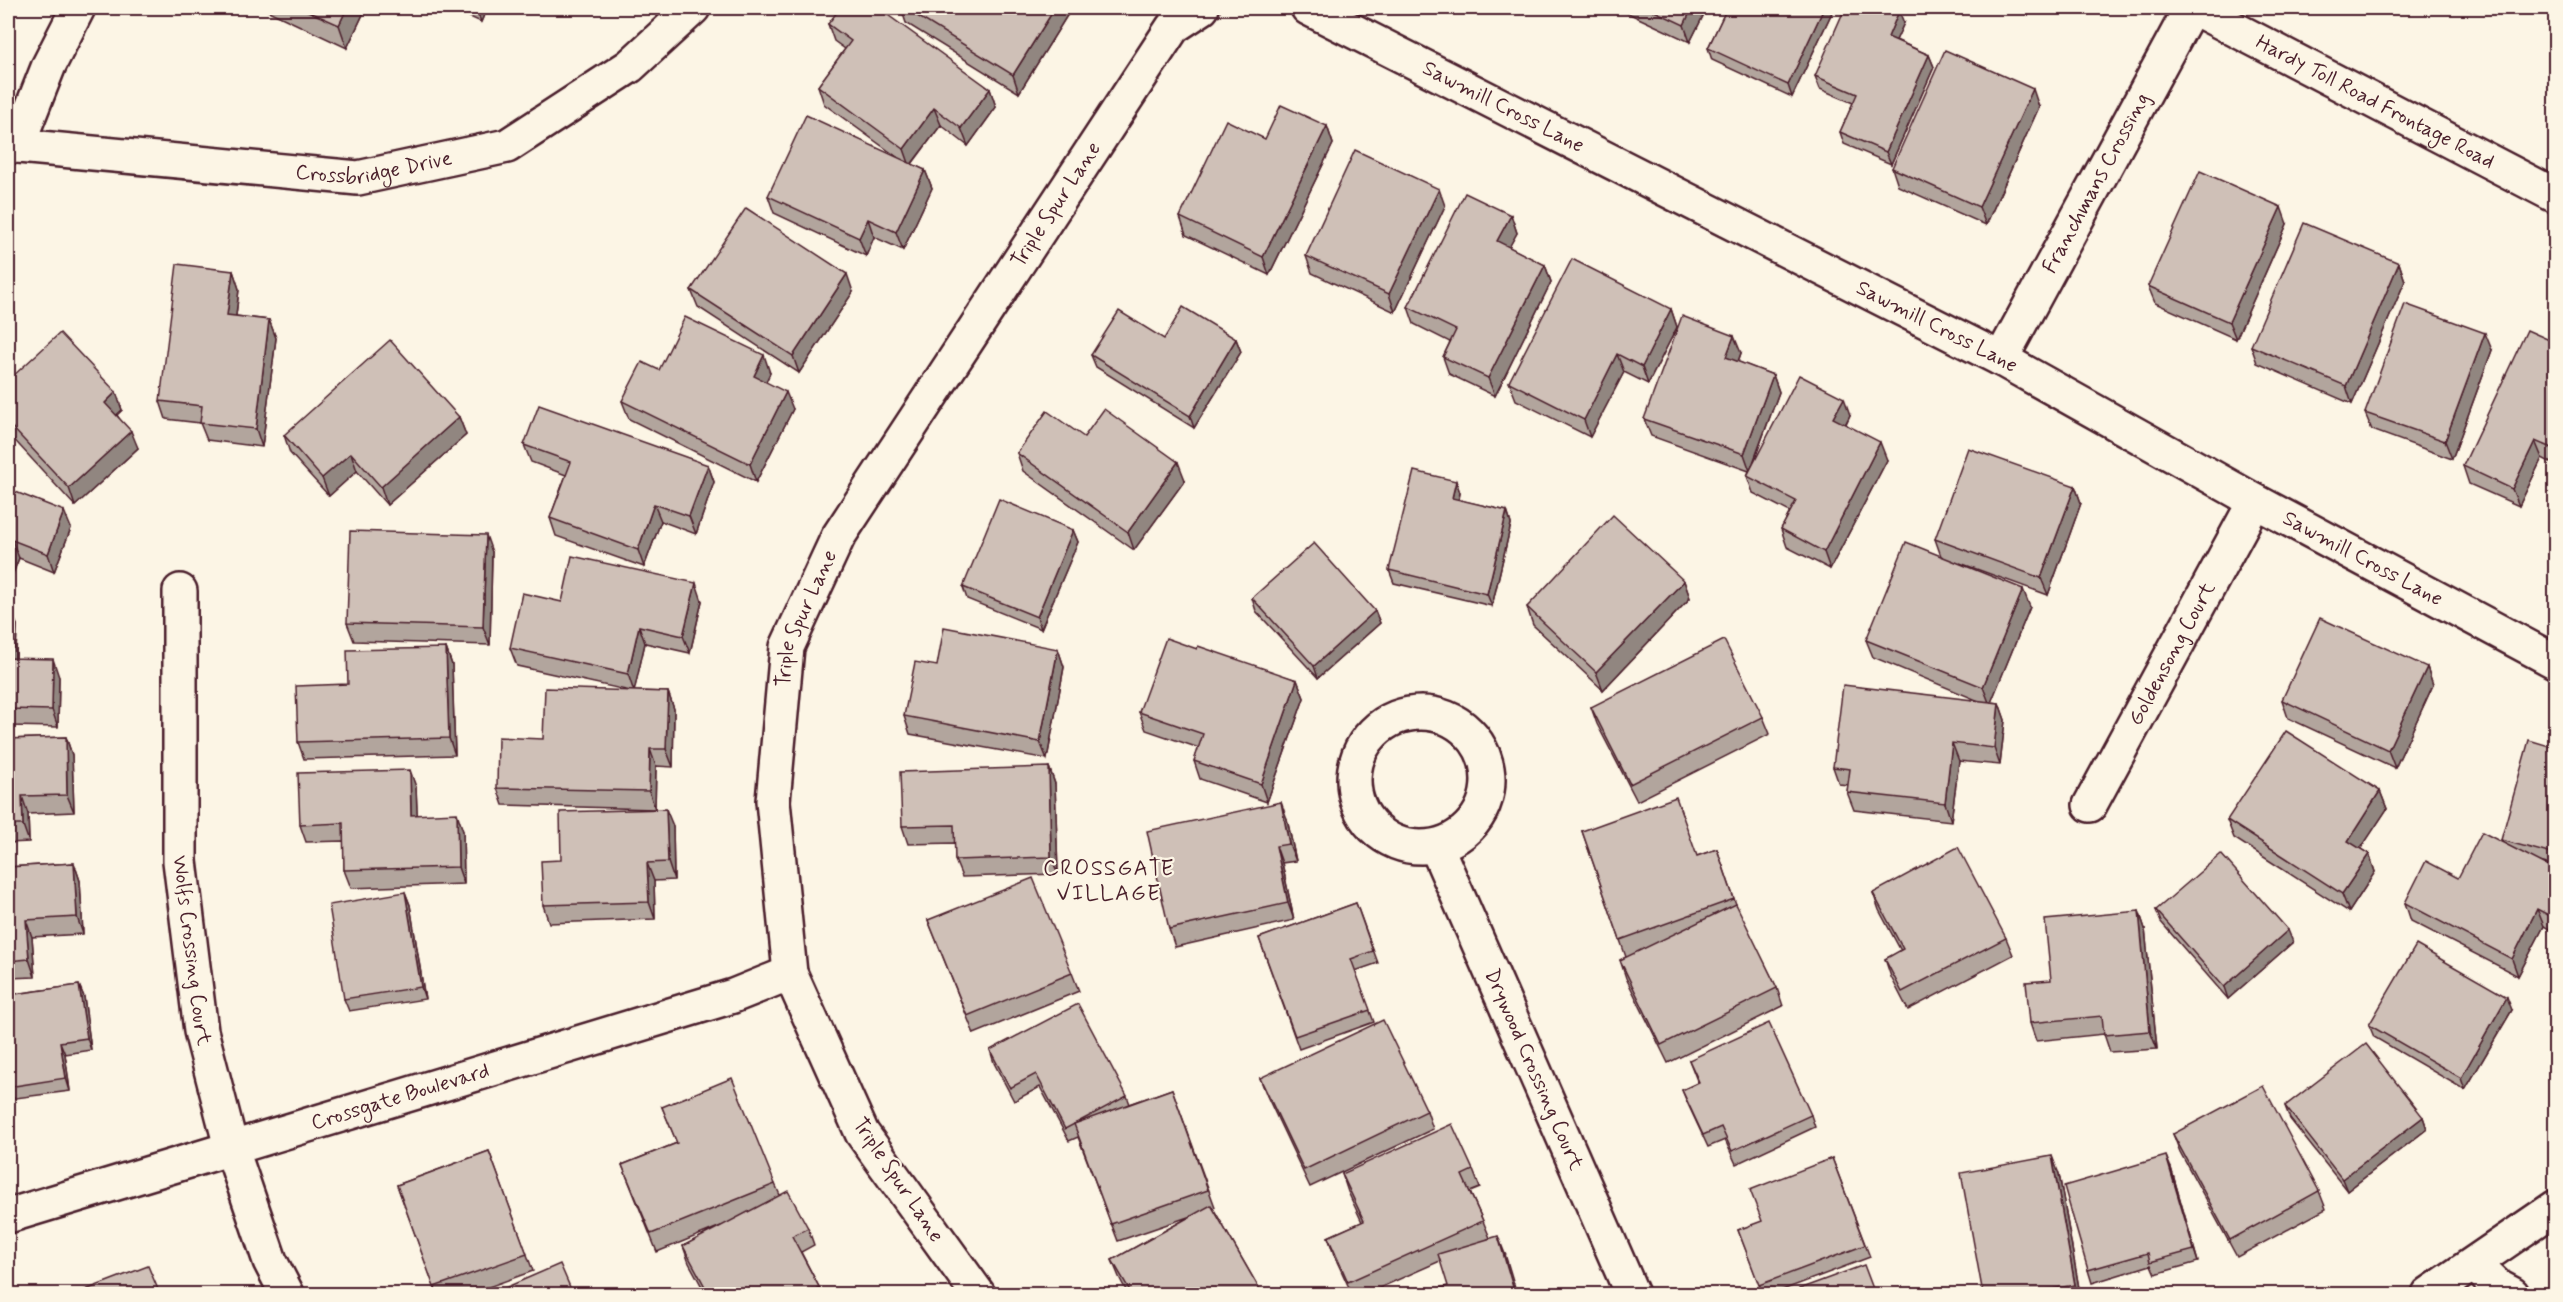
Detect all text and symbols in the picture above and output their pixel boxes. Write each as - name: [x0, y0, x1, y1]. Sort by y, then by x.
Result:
- street label: Hardy Toll Road Frontage Road: [2251, 28, 2499, 176]
- street label: Sawmill Cross Lane: [1418, 54, 1589, 160]
- street label: Franchmans Crossing: [2036, 88, 2157, 278]
- street label: Triple Spur Lane: [1005, 136, 1108, 273]
- street label: Crossbridge Drive: [294, 144, 454, 192]
- street label: Sawmill Cross Lane: [1851, 274, 2023, 380]
- street label: Sawmill Cross Lane: [2278, 504, 2448, 613]
- street label: Triple Spur Lane: [769, 546, 844, 688]
- street label: Goldensong Court: [2122, 577, 2223, 730]
- street label: Wolfs Crossing Court: [165, 854, 218, 1049]
- district label: CROSSGATE VILLAGE: [1043, 855, 1175, 908]
- street label: Drywood Crossing Court: [1477, 965, 1590, 1175]
- street label: Crossgate Boulevard: [308, 1057, 493, 1137]
- street label: Triple Spur Lane: [846, 1112, 950, 1248]

